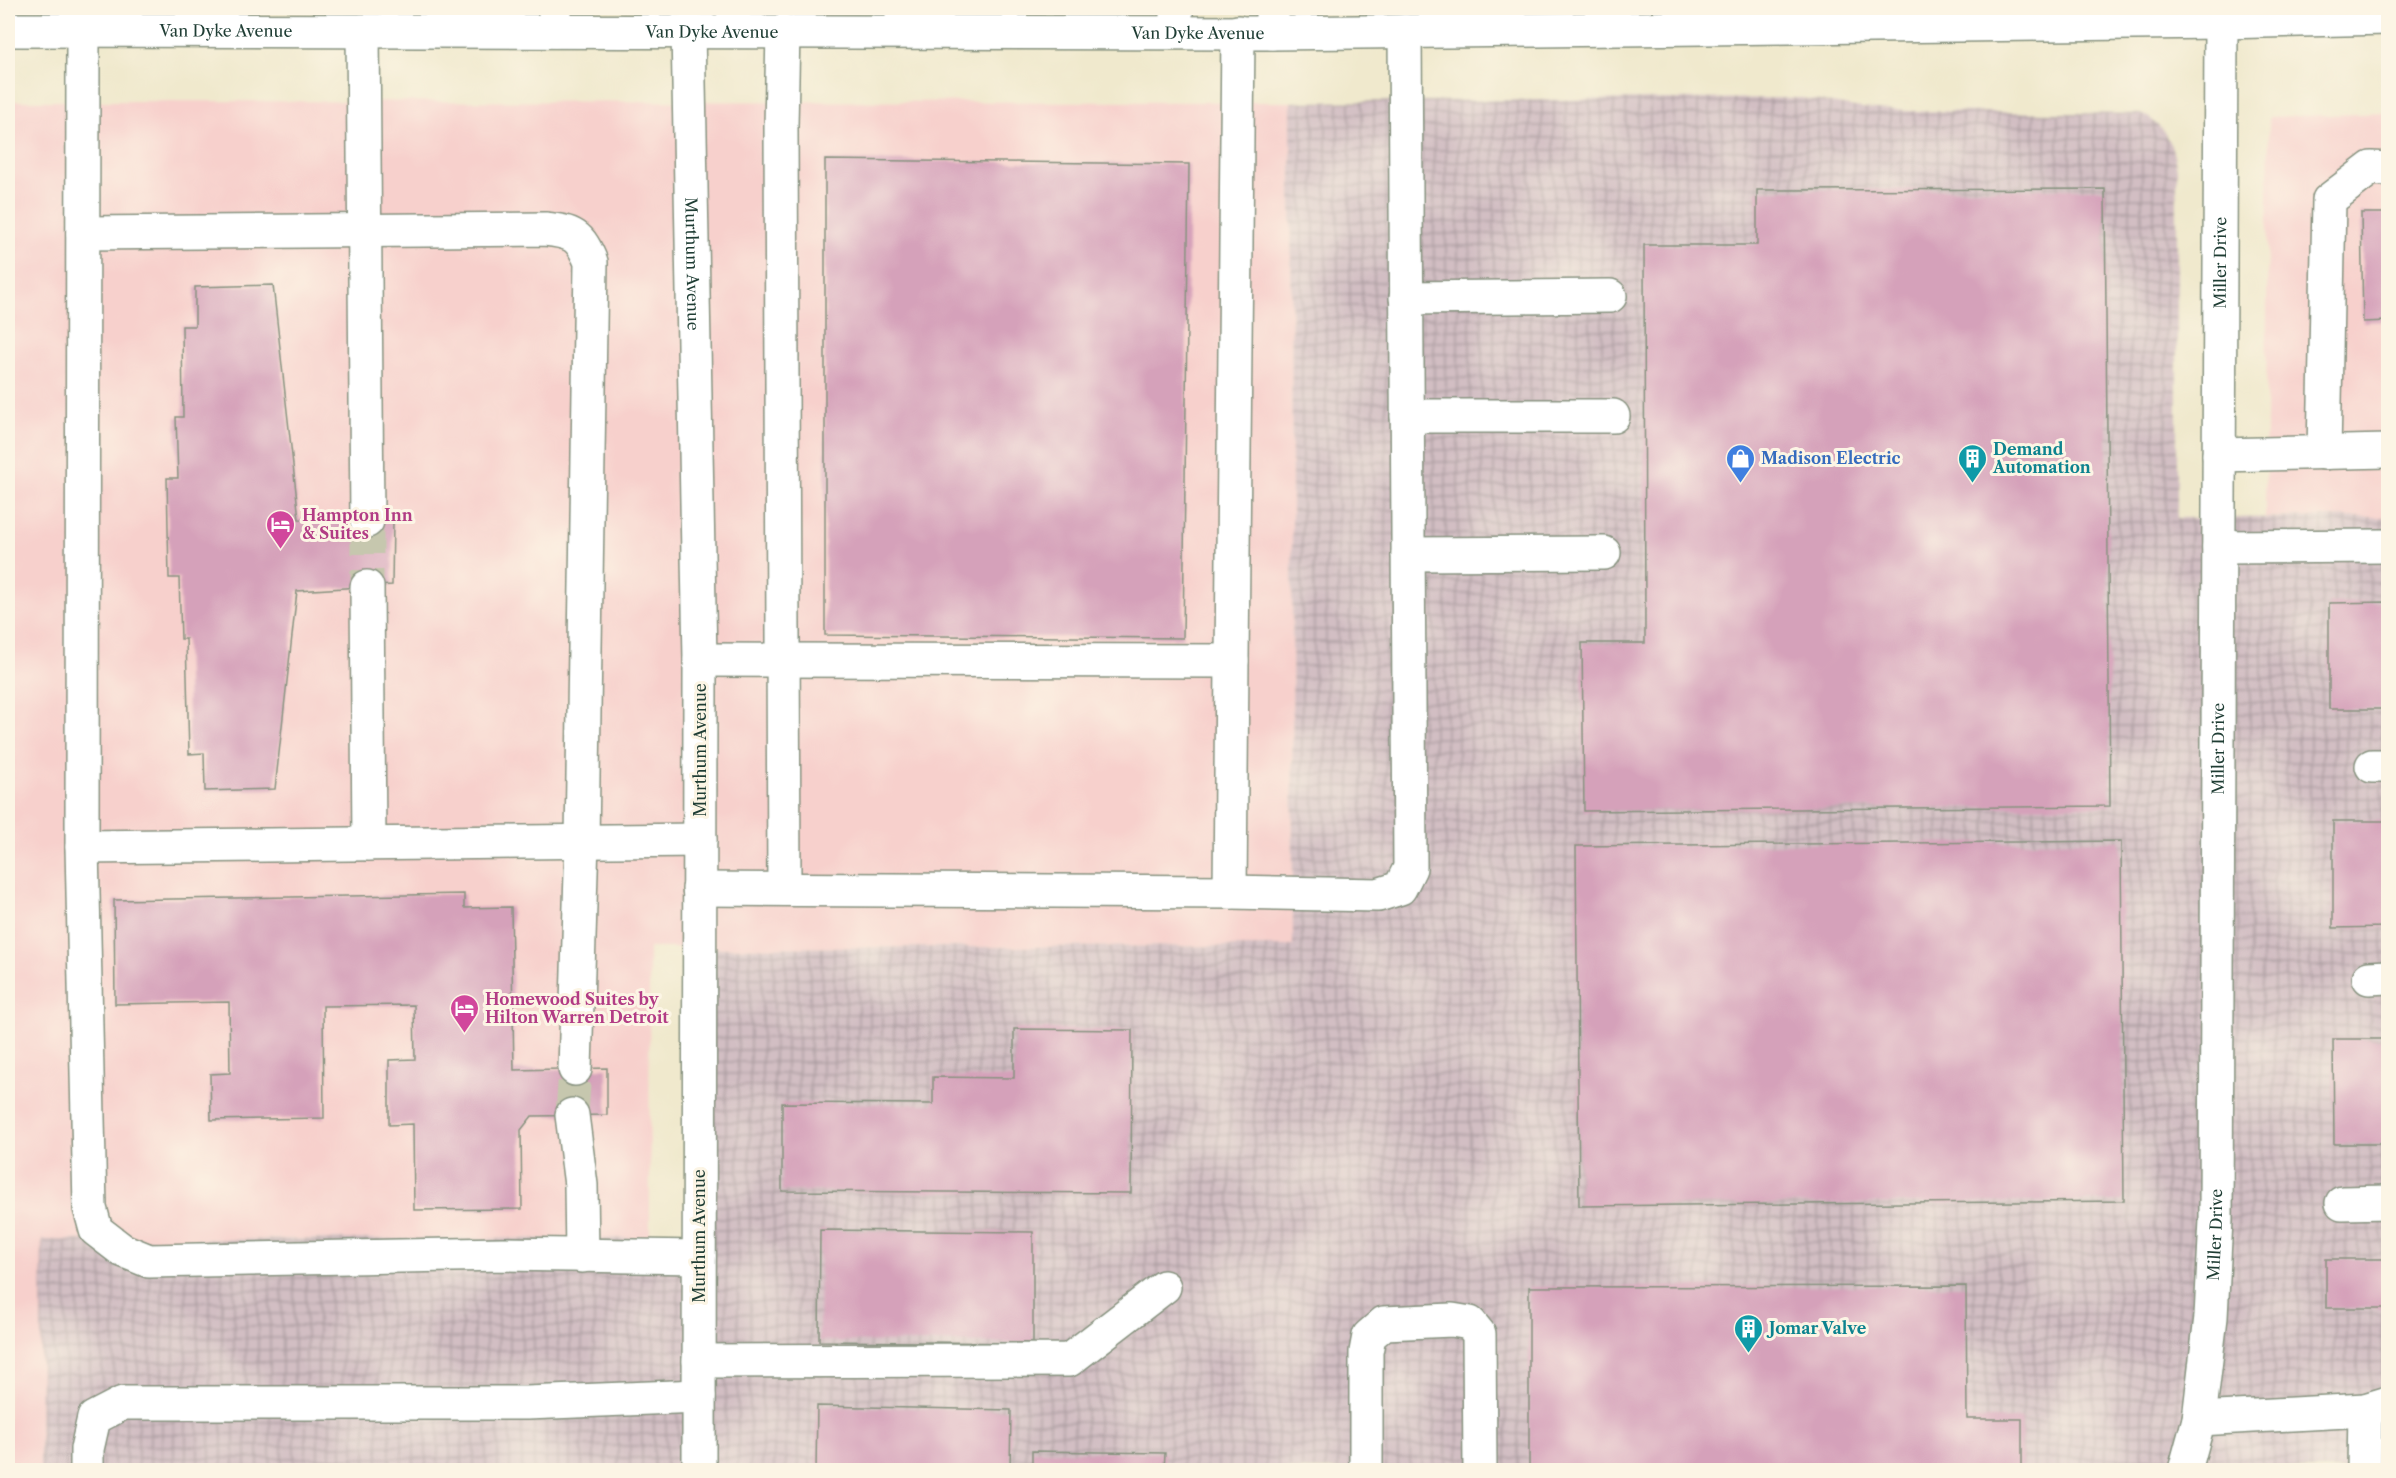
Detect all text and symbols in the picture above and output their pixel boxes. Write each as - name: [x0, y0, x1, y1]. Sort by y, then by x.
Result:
- street label: Van Dyke Avenue: [159, 20, 292, 41]
- street label: Van Dyke Avenue: [645, 22, 778, 42]
- street label: Van Dyke Avenue: [1131, 23, 1264, 43]
- street label: Murthum Avenue: [681, 197, 704, 331]
- street label: Miller Drive: [2210, 217, 2230, 309]
- place label: Demand Automation: [1992, 439, 2091, 477]
- shop icon: Madison Electric: [1724, 442, 1756, 484]
- building icon: Demand Automation: [1956, 442, 1988, 484]
- place label: Madison Electric: [1761, 448, 1901, 468]
- place label: Hampton Inn & Suites: [302, 505, 413, 543]
- hotel icon: Hampton Inn & Suites: [265, 508, 297, 550]
- street label: Murthum Avenue: [690, 683, 710, 817]
- street label: Miller Drive: [2208, 703, 2228, 795]
- place label: Homewood Suites by Hilton Warren Detroit: [485, 989, 669, 1027]
- hotel icon: Homewood Suites by Hilton Warren Detroit: [448, 992, 480, 1034]
- street label: Murthum Avenue: [689, 1169, 709, 1303]
- street label: Miller Drive: [2203, 1189, 2226, 1281]
- building icon: Jomar Valve: [1732, 1312, 1764, 1354]
- place label: Jomar Valve: [1766, 1318, 1867, 1338]

